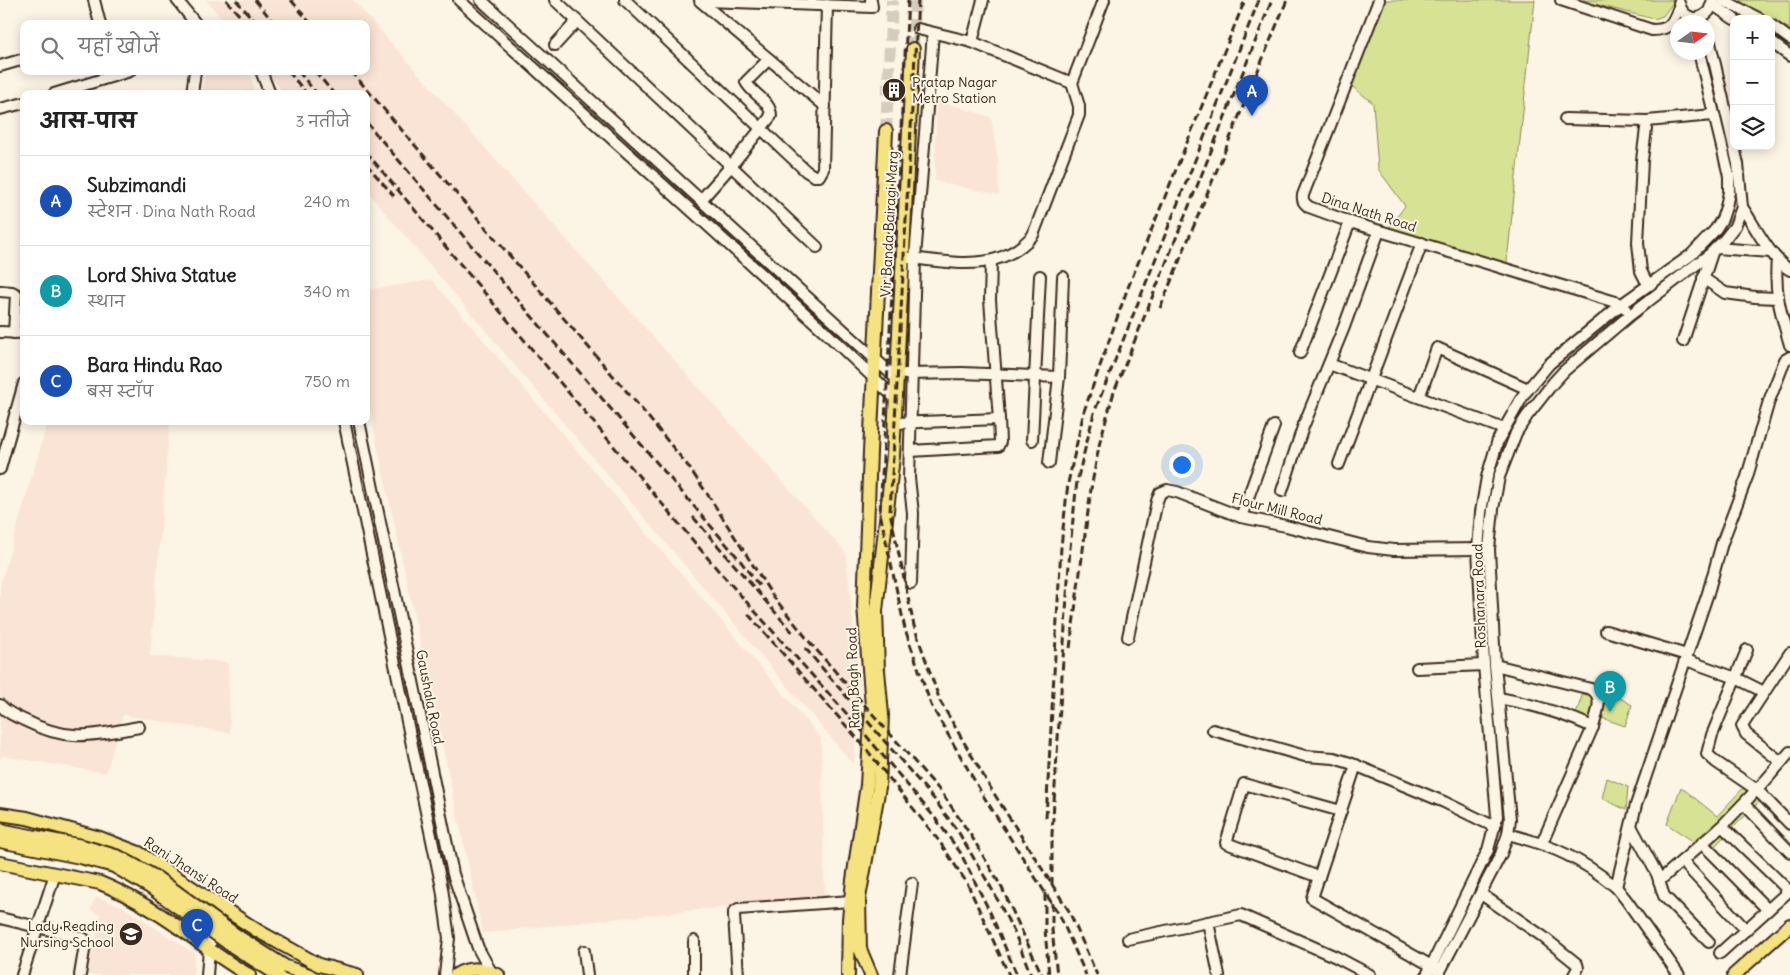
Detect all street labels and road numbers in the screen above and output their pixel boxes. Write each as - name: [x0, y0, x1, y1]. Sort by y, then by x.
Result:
- street label: Vir Banda Bairagi Marg: [876, 150, 902, 298]
- street label: Dina Nath Road: [1319, 188, 1419, 236]
- street label: Flour Mill Road: [1230, 489, 1324, 529]
- street label: Roshanara Road: [1468, 543, 1490, 649]
- street label: Ram Bagh Road: [842, 627, 864, 729]
- street label: Gaushala Road: [412, 648, 448, 746]
- street label: Rani Jhansi Road: [141, 833, 241, 907]

